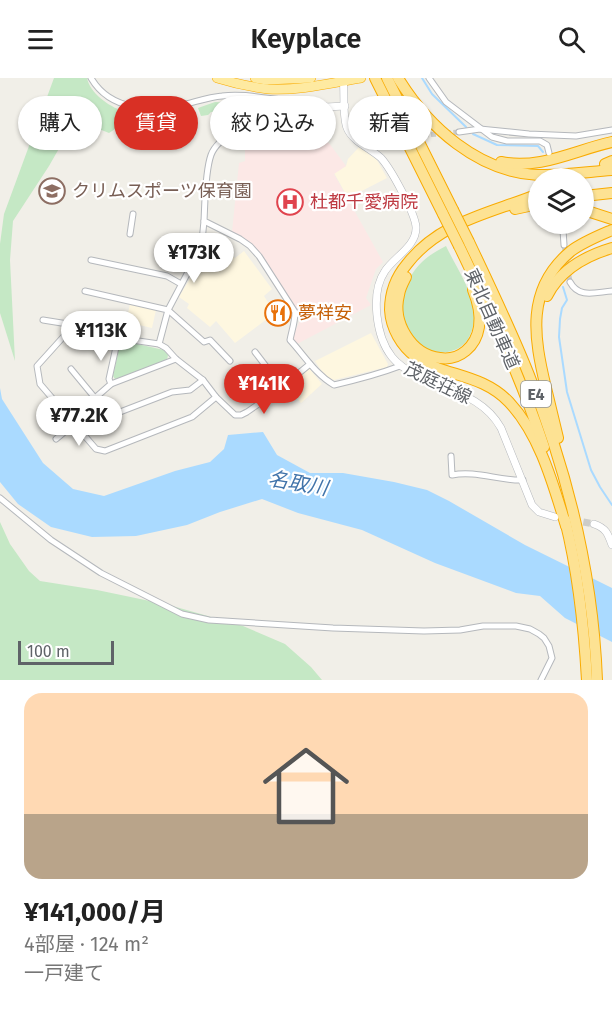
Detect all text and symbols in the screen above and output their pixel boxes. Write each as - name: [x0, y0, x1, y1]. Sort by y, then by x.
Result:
- icon: menu: [24, 23, 57, 56]
- text: Keyplace: [251, 23, 361, 55]
- icon: search: [555, 23, 588, 56]
- chip: 購入: [18, 96, 102, 150]
- chip: 賃貸: [114, 96, 198, 150]
- chip: 絞り込み: [210, 96, 336, 150]
- chip: 新着: [348, 96, 432, 150]
- map controls: [528, 168, 594, 234]
- button: layers: [528, 168, 594, 234]
- school or university icon: クリムスポーツ保育園: [37, 176, 67, 206]
- place label: クリムスポーツ保育園: [72, 180, 252, 202]
- hospital icon: 杜都千愛病院: [275, 187, 305, 217]
- place label: 杜都千愛病院: [310, 191, 418, 213]
- pin: ¥173K: [152, 233, 236, 284]
- text: ¥173K: [168, 240, 220, 264]
- street label: 東北自動車道: [460, 265, 524, 373]
- restaurant icon: 夢祥安: [263, 298, 293, 328]
- place label: 夢祥安: [298, 302, 352, 324]
- pin: ¥113K: [59, 311, 143, 362]
- text: ¥113K: [75, 318, 127, 342]
- street label: 茂庭荘線: [401, 357, 475, 409]
- pin: ¥141K: [222, 364, 306, 415]
- text: ¥141K: [238, 371, 290, 395]
- road number: E4: [521, 381, 551, 407]
- pin: ¥77.2K: [30, 396, 128, 447]
- text: ¥77.2K: [50, 403, 108, 427]
- water label: 名取川: [266, 466, 332, 500]
- scale bar: [18, 638, 114, 666]
- text: 100 m: [27, 642, 70, 661]
- icon: home: [252, 732, 360, 840]
- text: ¥141,000/月: [24, 897, 166, 928]
- text: 4部屋 · 124 m²: [24, 932, 149, 956]
- text: 一戸建て: [24, 961, 104, 985]

